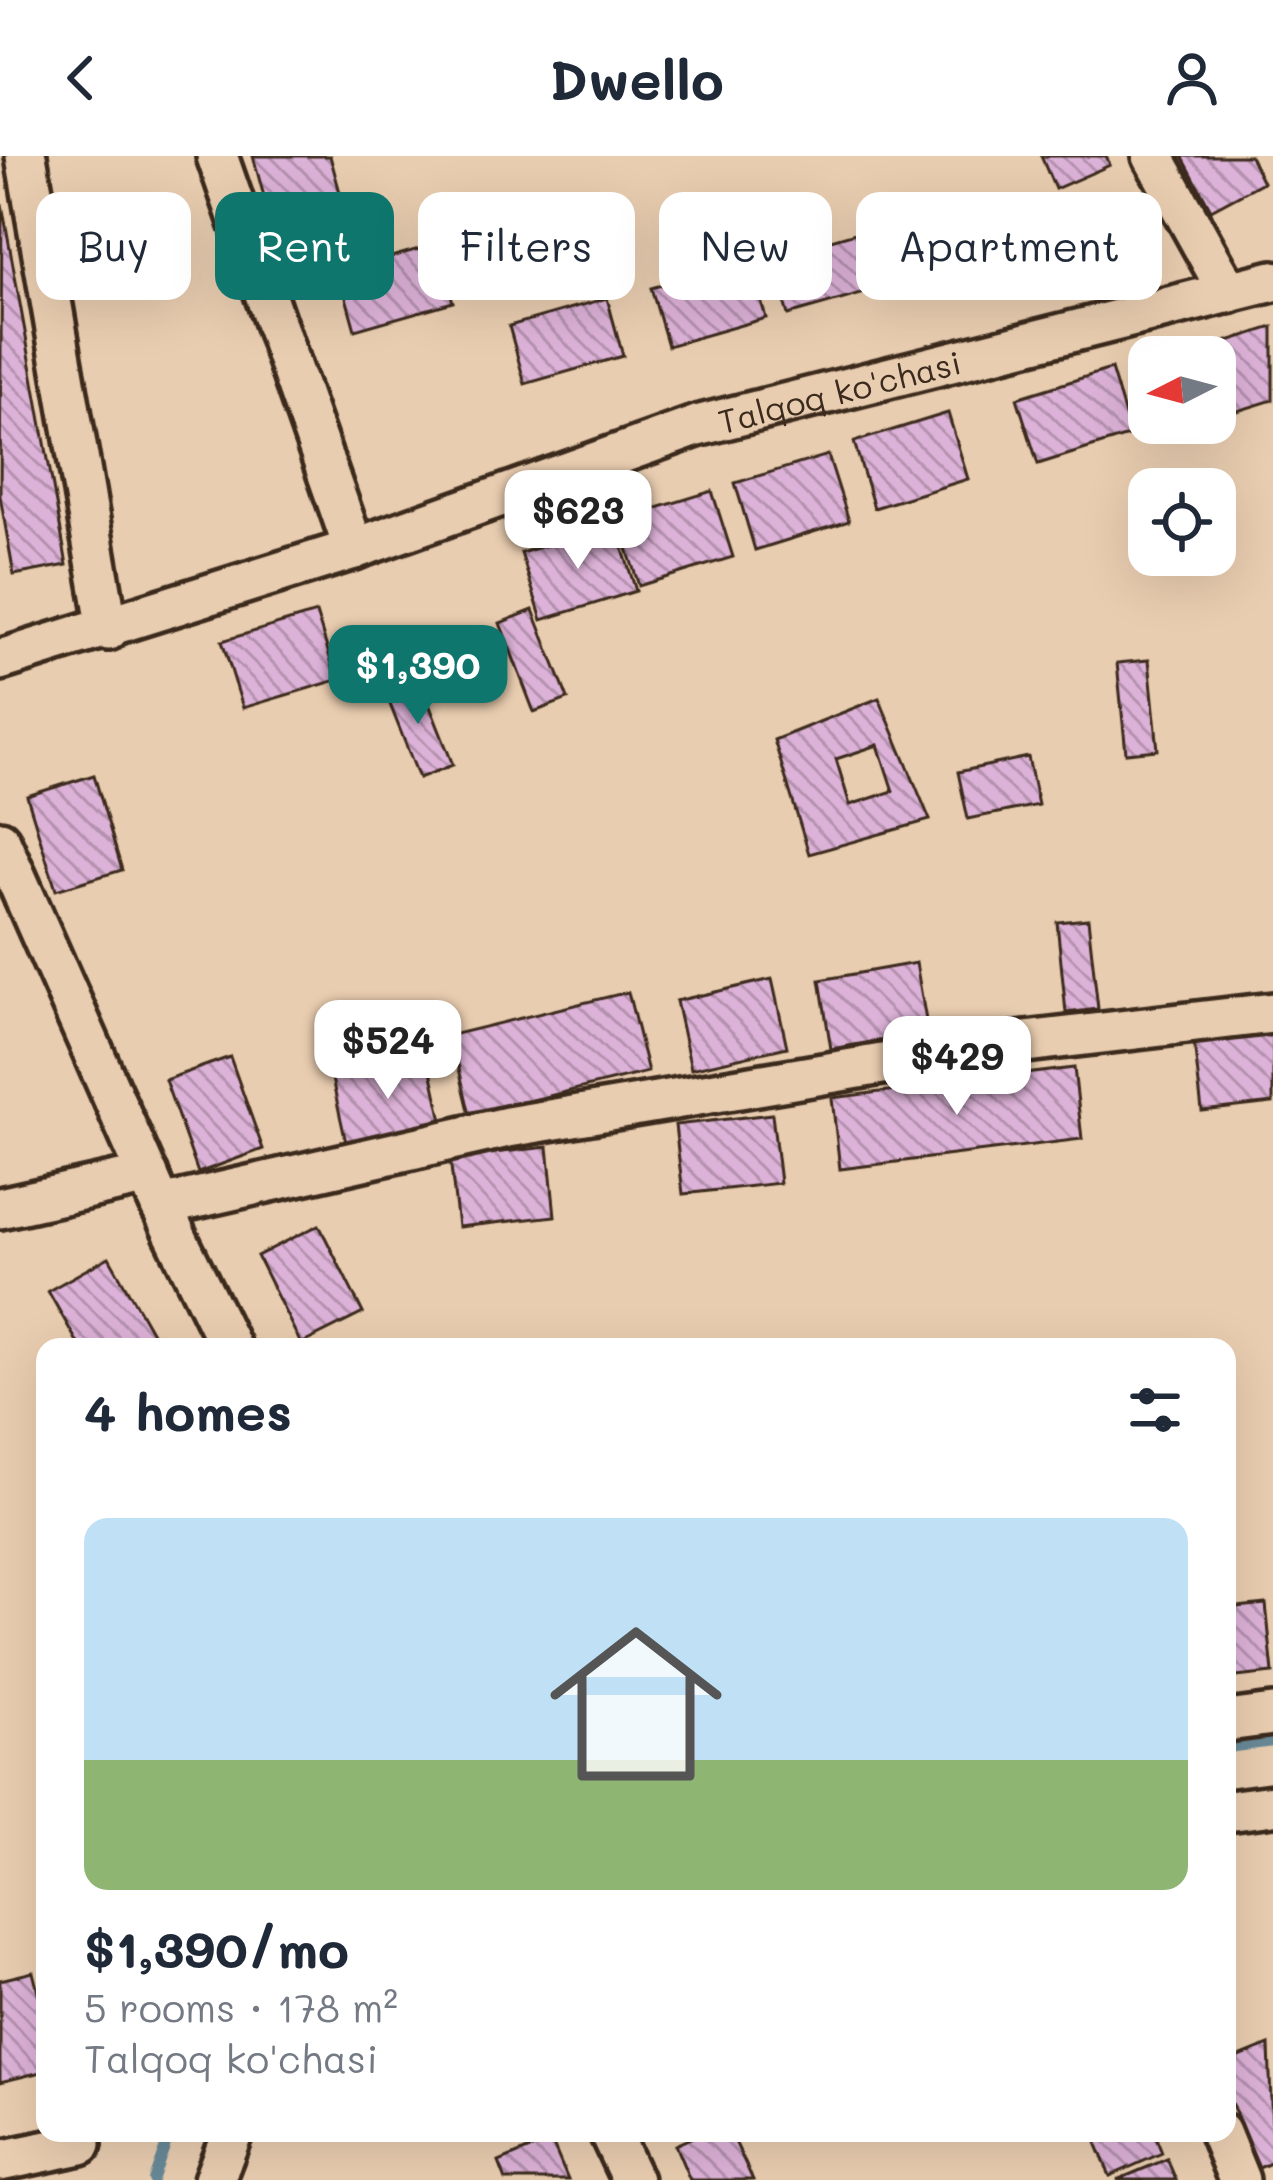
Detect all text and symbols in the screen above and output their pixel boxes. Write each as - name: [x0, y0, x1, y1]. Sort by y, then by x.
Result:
- text: Dwello: [549, 43, 724, 114]
- icon: back: [48, 45, 114, 111]
- icon: person: [1159, 45, 1225, 111]
- chip: Buy: [36, 192, 191, 300]
- chip: Rent: [215, 192, 394, 300]
- chip: Filters: [418, 192, 635, 300]
- chip: New: [659, 192, 832, 300]
- chip: Apartment: [856, 192, 1162, 300]
- north arrow: [1128, 336, 1236, 444]
- map controls: [1128, 336, 1236, 576]
- street label: Talqoq ko'chasi: [713, 339, 965, 441]
- button: locate: [1128, 468, 1236, 576]
- pin: $623: [507, 470, 649, 572]
- text: $623: [532, 483, 624, 534]
- pin: $1,390: [320, 625, 516, 727]
- text: $1,390: [355, 638, 481, 689]
- pin: $524: [317, 1000, 459, 1102]
- text: $524: [341, 1013, 435, 1064]
- pin: $429: [886, 1016, 1028, 1118]
- text: $429: [910, 1029, 1004, 1080]
- text: 4 homes: [84, 1377, 292, 1444]
- icon: filters: [1122, 1377, 1188, 1443]
- icon: home: [528, 1596, 744, 1812]
- text: $1,390/mo: [84, 1914, 349, 1981]
- text: 5 rooms · 178 m²: [84, 1981, 398, 2032]
- text: Talqoq ko'chasi: [84, 2032, 378, 2083]

